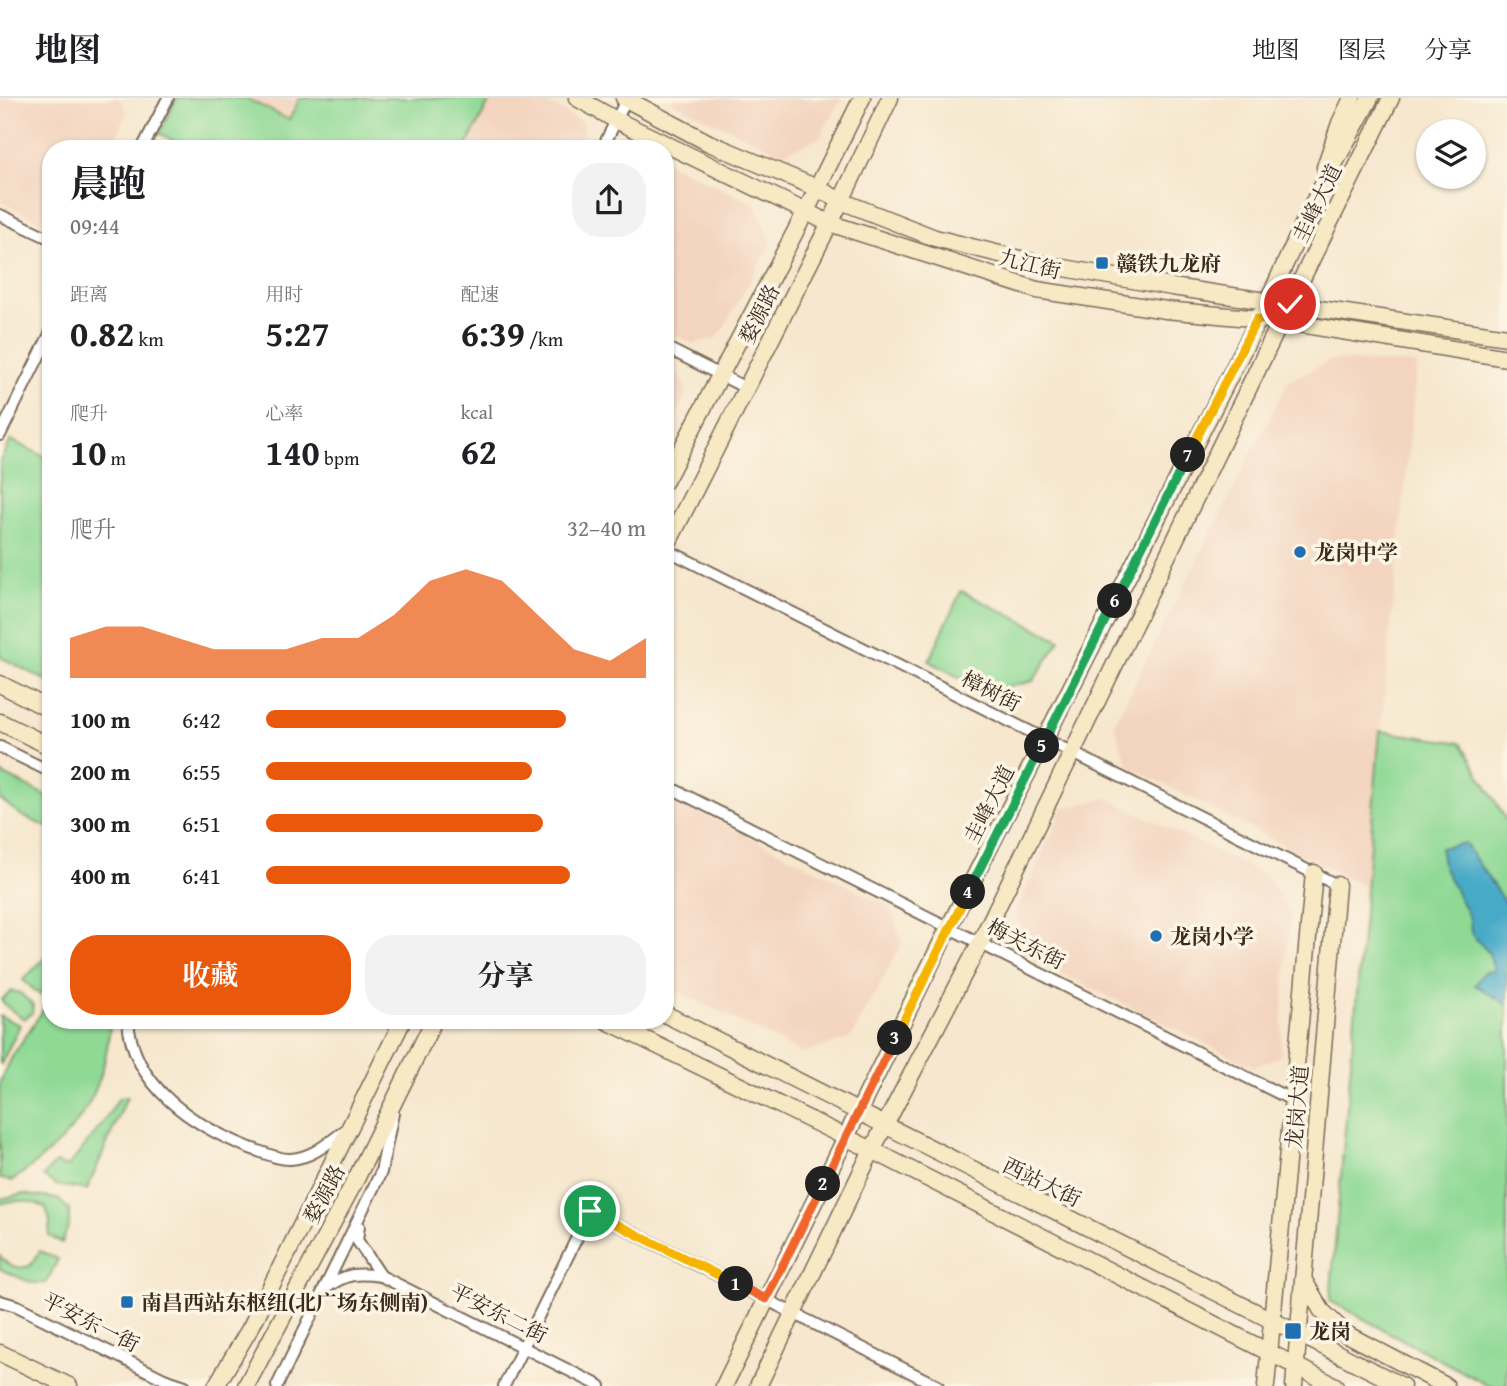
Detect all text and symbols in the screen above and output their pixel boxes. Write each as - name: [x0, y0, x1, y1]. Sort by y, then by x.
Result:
- text: 地图: [35, 25, 101, 73]
- text: 地图: [1252, 32, 1300, 67]
- text: 图层: [1338, 32, 1386, 67]
- text: 分享: [1424, 32, 1472, 67]
- map controls: [1416, 119, 1486, 189]
- button: layers: [1416, 119, 1486, 189]
- text: 晨跑: [70, 155, 146, 211]
- street label: 圭峰大道: [1285, 158, 1349, 248]
- button: share: [572, 163, 646, 237]
- text: 09:44: [70, 209, 120, 242]
- street label: 九江街: [996, 241, 1064, 287]
- place label: 赣铁九龙府: [1116, 248, 1221, 279]
- marker: 赣铁九龙府: [1094, 255, 1110, 271]
- pin: [1260, 274, 1320, 334]
- street label: 婺源路: [731, 279, 787, 349]
- text: 距离: [70, 280, 108, 308]
- text: 用时: [265, 280, 303, 308]
- text: 配速: [461, 280, 499, 308]
- icon: check: [1271, 285, 1309, 323]
- text: 0.82: [70, 308, 134, 359]
- text: 5:27: [265, 308, 330, 359]
- text: 6:39: [461, 308, 525, 359]
- text: km: [134, 325, 164, 353]
- text: /km: [525, 325, 563, 353]
- text: kcal: [461, 398, 493, 426]
- text: 爬升: [70, 399, 108, 427]
- text: 心率: [265, 399, 303, 427]
- text: 62: [461, 426, 497, 477]
- text: 10: [70, 427, 106, 478]
- text: 140: [265, 427, 320, 478]
- pin: 7: [1170, 438, 1206, 472]
- text: 7: [1183, 440, 1192, 468]
- text: m: [106, 444, 126, 472]
- text: bpm: [320, 444, 360, 472]
- text: 32–40 m: [567, 511, 646, 544]
- text: 爬升: [70, 512, 116, 545]
- place label: 龙岗中学: [1314, 537, 1398, 568]
- marker: 龙岗中学: [1292, 544, 1308, 560]
- pin: 6: [1098, 584, 1132, 618]
- text: 6: [1110, 586, 1119, 614]
- street label: 樟树街: [956, 663, 1026, 719]
- text: 100 m: [70, 703, 131, 736]
- text: 6:42: [182, 703, 221, 736]
- pin: 5: [1024, 728, 1060, 764]
- text: 5: [1037, 731, 1046, 759]
- text: 200 m: [70, 755, 131, 788]
- text: 6:55: [182, 755, 221, 788]
- street label: 圭峰大道: [956, 760, 1022, 848]
- text: 300 m: [70, 807, 131, 840]
- text: 6:51: [182, 807, 221, 840]
- text: 400 m: [70, 859, 131, 892]
- text: 6:41: [182, 859, 221, 892]
- pin: 4: [950, 874, 986, 910]
- text: 4: [963, 877, 972, 905]
- street label: 梅关东街: [982, 911, 1070, 977]
- place label: 龙岗小学: [1170, 921, 1254, 952]
- marker: 龙岗小学: [1148, 928, 1164, 944]
- button: 收藏: [70, 935, 351, 1015]
- button: 分享: [365, 935, 646, 1015]
- pin: 3: [878, 1020, 912, 1056]
- text: 3: [890, 1023, 899, 1051]
- street label: 龙岗大道: [1278, 1064, 1316, 1150]
- street label: 西站大街: [997, 1150, 1087, 1214]
- street label: 婺源路: [296, 1159, 352, 1229]
- pin: 2: [806, 1166, 840, 1202]
- text: 2: [818, 1169, 827, 1197]
- pin: [560, 1181, 620, 1241]
- icon: arrive: [571, 1192, 609, 1230]
- pin: 1: [718, 1266, 754, 1302]
- text: 1: [731, 1269, 740, 1297]
- street label: 平安东二街: [445, 1275, 553, 1351]
- street label: 平安东一街: [37, 1284, 145, 1360]
- place label: 南昌西站东枢纽(北广场东侧南): [141, 1287, 428, 1318]
- marker: 南昌西站东枢纽(北广场东侧南): [119, 1294, 135, 1310]
- place label: 龙岗: [1309, 1316, 1351, 1347]
- marker: 龙岗: [1283, 1321, 1303, 1341]

